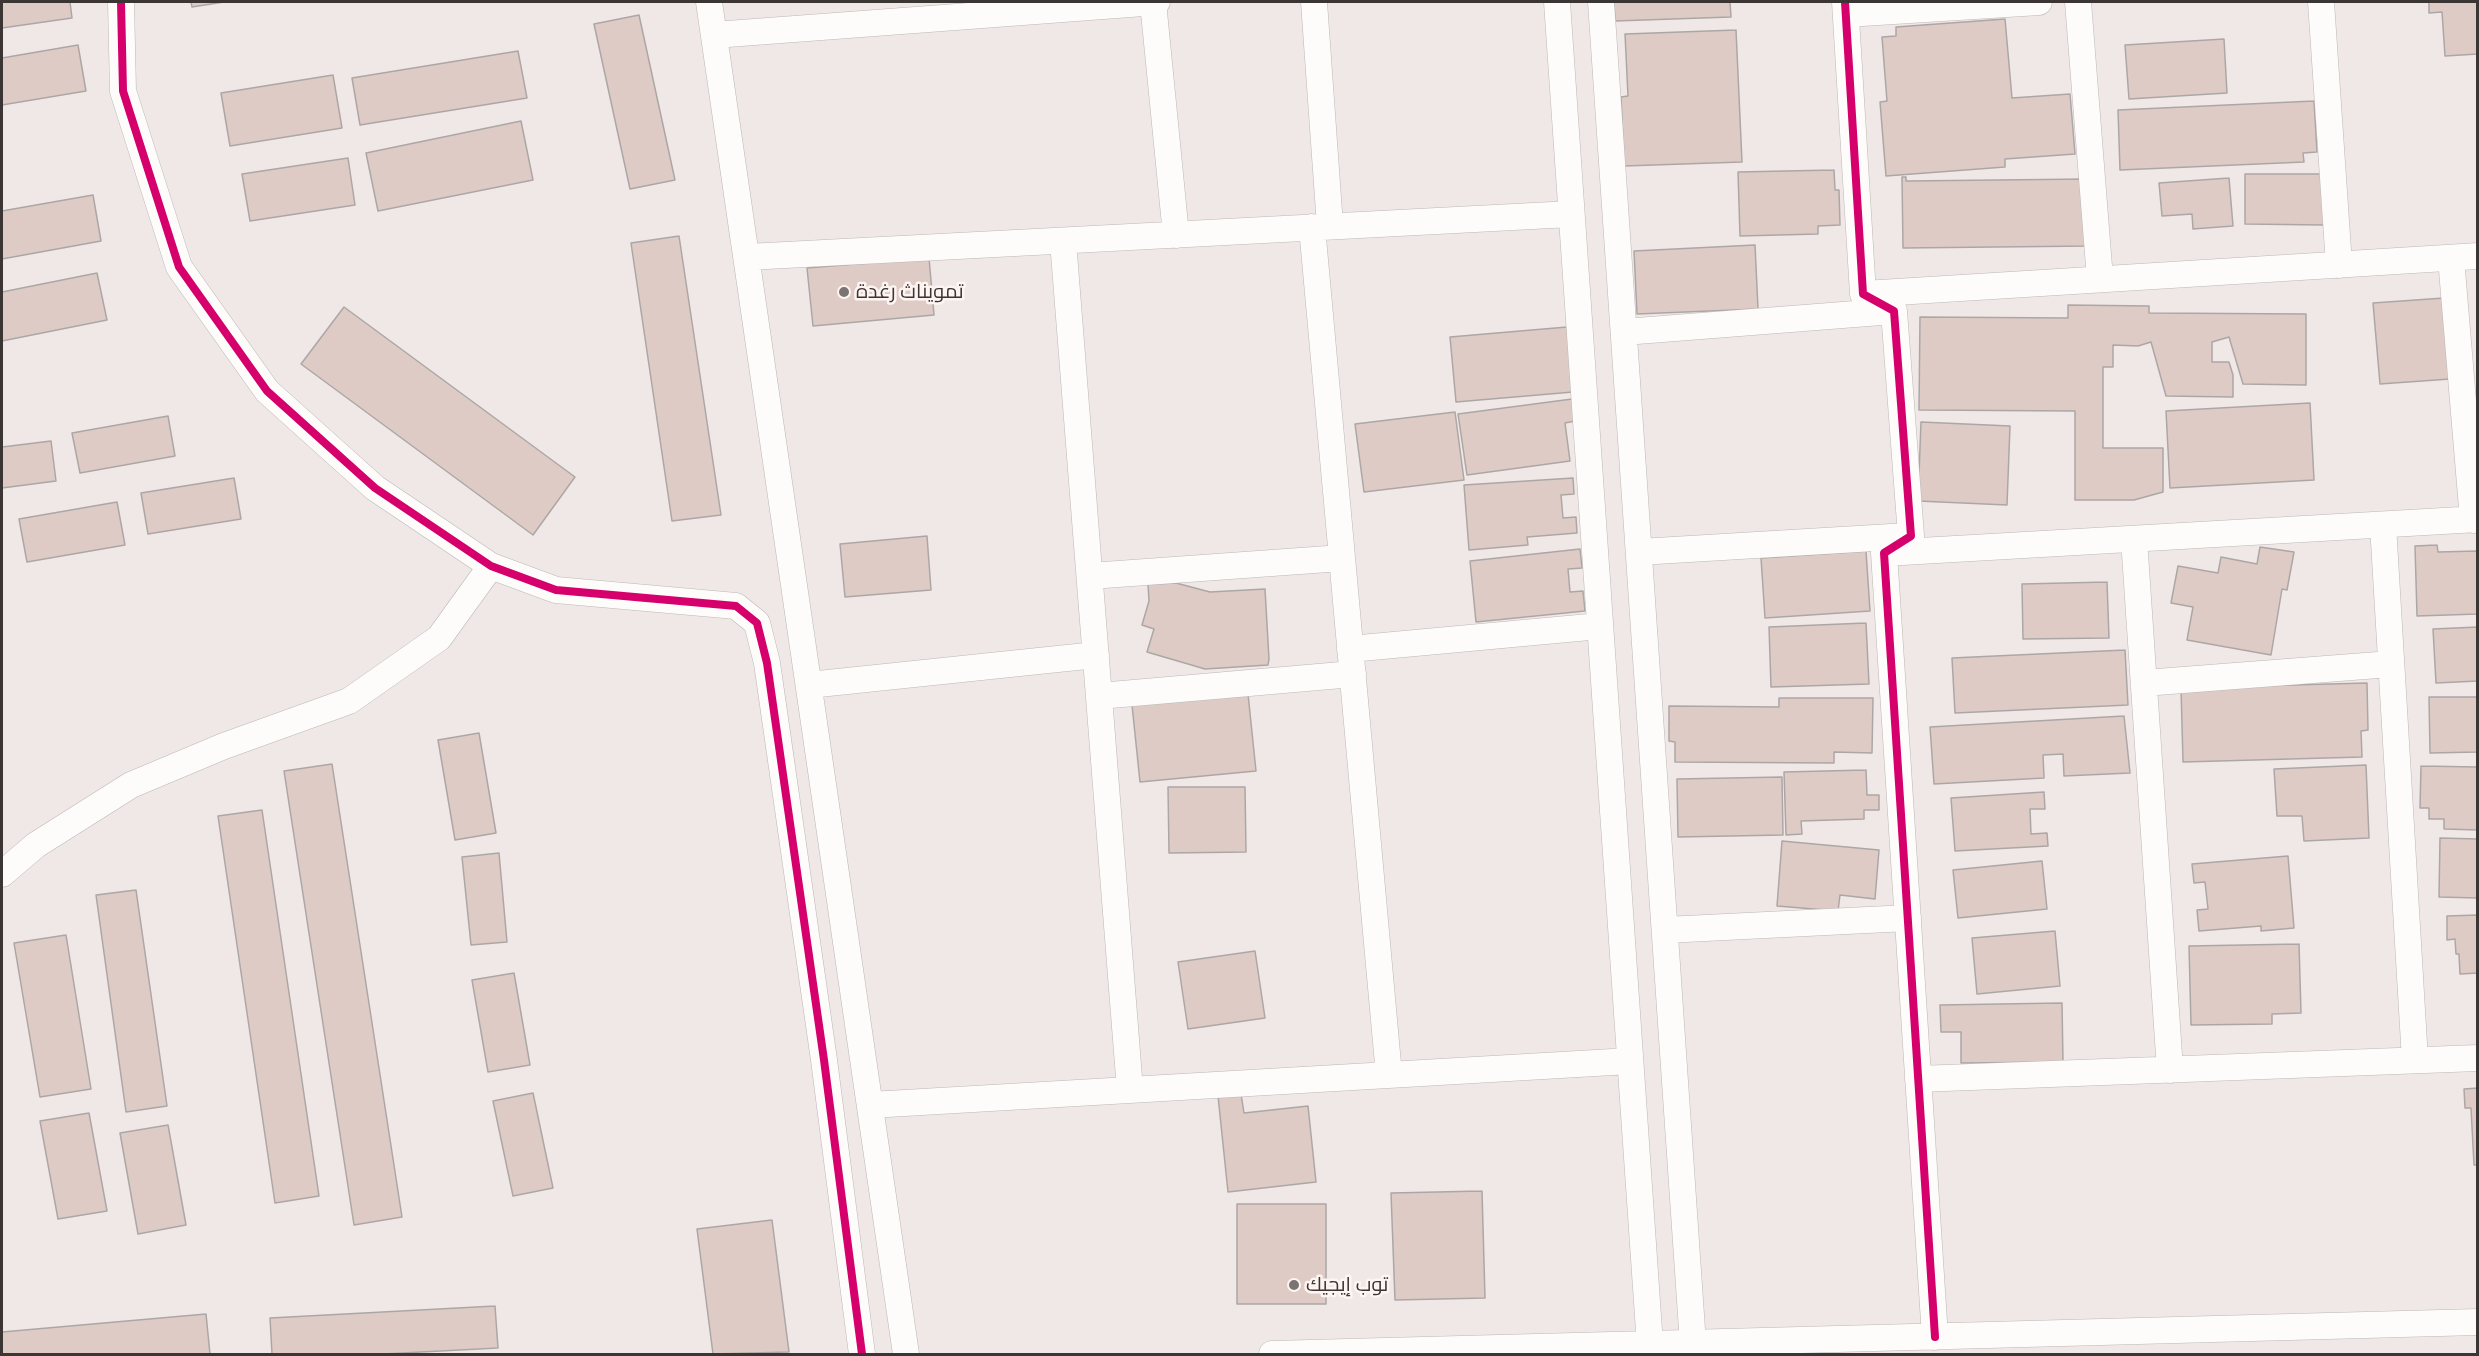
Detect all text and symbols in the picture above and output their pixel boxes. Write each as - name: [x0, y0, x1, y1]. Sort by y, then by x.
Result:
- place label: تمويناث رغدة: [856, 280, 964, 304]
- marker: تمويناث رغدة: [837, 285, 851, 299]
- place label: توب إيجيك: [1306, 1273, 1388, 1297]
- marker: توب إيجيك: [1287, 1278, 1301, 1292]

